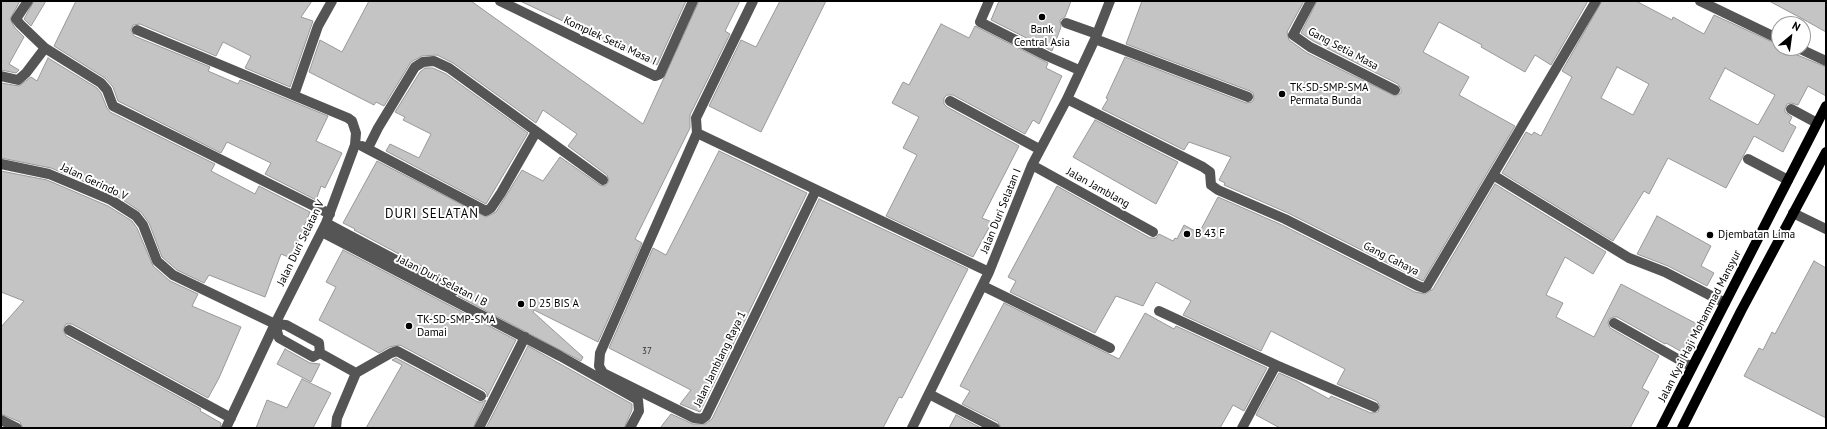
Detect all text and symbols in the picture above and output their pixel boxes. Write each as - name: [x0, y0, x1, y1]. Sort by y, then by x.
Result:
- marker: Bank Central Asia: [1037, 12, 1047, 22]
- street label: Komplek Setia Masa I: [562, 14, 658, 68]
- north arrow: [1771, 16, 1811, 56]
- text: N: [1790, 18, 1803, 34]
- place label: Bank Central Asia: [1014, 23, 1070, 49]
- street label: Gang Setia Masa: [1306, 25, 1380, 73]
- place label: TK-SD-SMP-SMA Permata Bunda: [1290, 81, 1369, 107]
- marker: TK-SD-SMP-SMA Permata Bunda: [1277, 89, 1287, 99]
- street label: Jalan Gerindo V: [58, 161, 130, 203]
- street label: Jalan Jamblang: [1064, 165, 1132, 211]
- street label: Jalan Duri Selatan I: [978, 167, 1024, 255]
- street label: Jalan Duri Selatan V: [275, 198, 327, 288]
- district label: DURI SELATAN: [385, 206, 479, 222]
- place label: B 43 F: [1195, 227, 1225, 241]
- place label: Djembatan Lima: [1718, 228, 1795, 242]
- marker: B 43 F: [1182, 229, 1192, 239]
- marker: Djembatan Lima: [1705, 230, 1715, 240]
- street label: Gang Cahaya: [1361, 239, 1421, 279]
- street label: Jalan Kyai Haji Mohammad Mansyur: [1656, 248, 1744, 404]
- street label: Jalan Duri Selatan I B: [395, 252, 489, 310]
- place label: D 25 BIS A: [529, 297, 579, 311]
- marker: D 25 BIS A: [516, 299, 526, 309]
- street label: Jalan Jamblang Raya 1: [691, 309, 749, 409]
- place label: TK-SD-SMP-SMA Damai: [417, 313, 496, 339]
- marker: TK-SD-SMP-SMA Damai: [404, 321, 414, 331]
- house number: 37: [642, 346, 652, 356]

